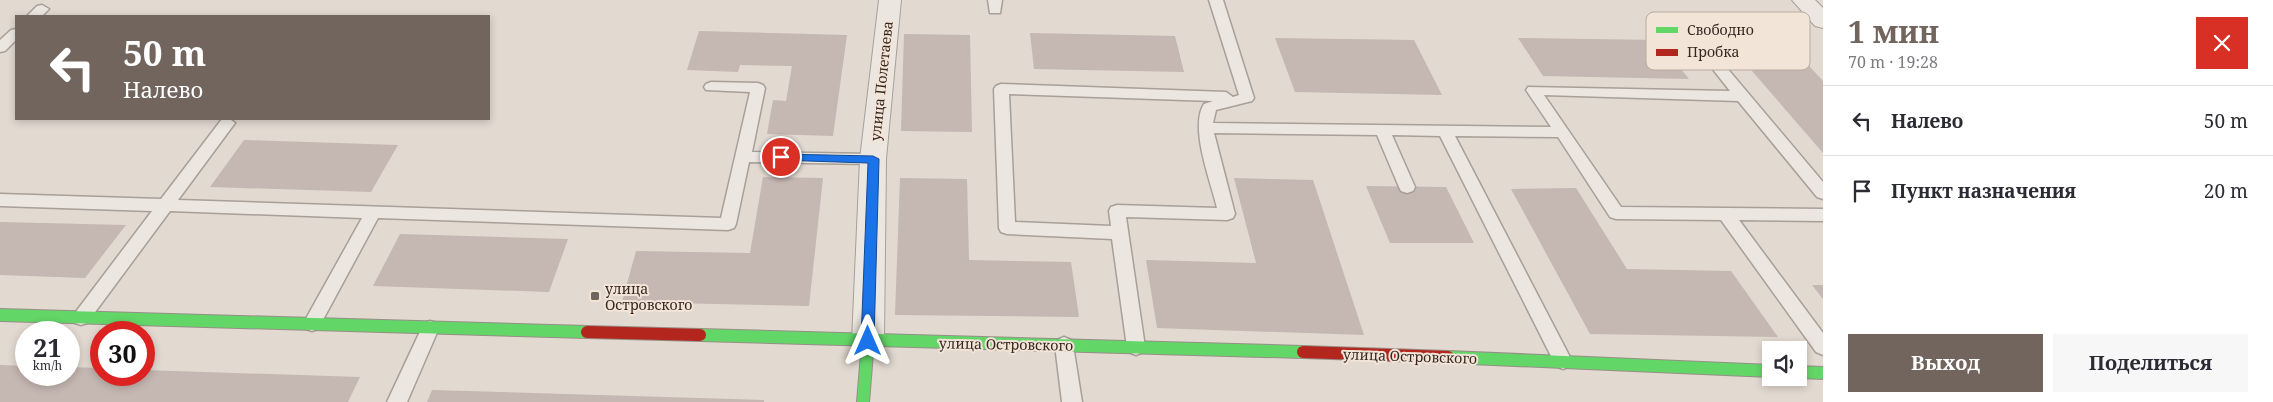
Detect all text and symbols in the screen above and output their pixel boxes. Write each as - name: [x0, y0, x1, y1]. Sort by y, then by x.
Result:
- text: 1 мин: [1848, 11, 1939, 52]
- legend: [1646, 12, 1810, 70]
- button: close: [2196, 17, 2248, 69]
- street label: улица Полетаева: [865, 20, 897, 142]
- text: Свободно: [1687, 20, 1754, 39]
- text: 50 m: [123, 29, 206, 76]
- icon: left: [40, 35, 105, 100]
- text: Пробка: [1687, 42, 1739, 61]
- text: 70 m · 19:28: [1848, 51, 1938, 73]
- text: Налево: [123, 74, 203, 104]
- icon: left: [1848, 107, 1876, 135]
- text: Налево: [1891, 108, 1963, 134]
- text: 50 m: [2204, 108, 2248, 134]
- pin: [760, 136, 802, 178]
- icon: arrive: [767, 143, 795, 171]
- icon: arrive: [1848, 177, 1876, 205]
- text: Пункт назначения: [1891, 178, 2076, 204]
- text: 20 m: [2204, 178, 2248, 204]
- place label: улица Островского: [605, 279, 692, 314]
- marker: улица Островского: [589, 290, 601, 302]
- position arrow: [841, 314, 893, 366]
- speed limit sign: 30: [90, 321, 155, 386]
- text: 21: [33, 330, 62, 364]
- street label: улица Островского: [939, 333, 1073, 355]
- button: Выход: [1848, 334, 2043, 392]
- button: Поделиться: [2053, 334, 2248, 392]
- map controls: [1762, 341, 1807, 386]
- button: sound: [1762, 341, 1807, 386]
- street label: улица Островского: [1343, 344, 1477, 368]
- text: km/h: [33, 357, 62, 374]

